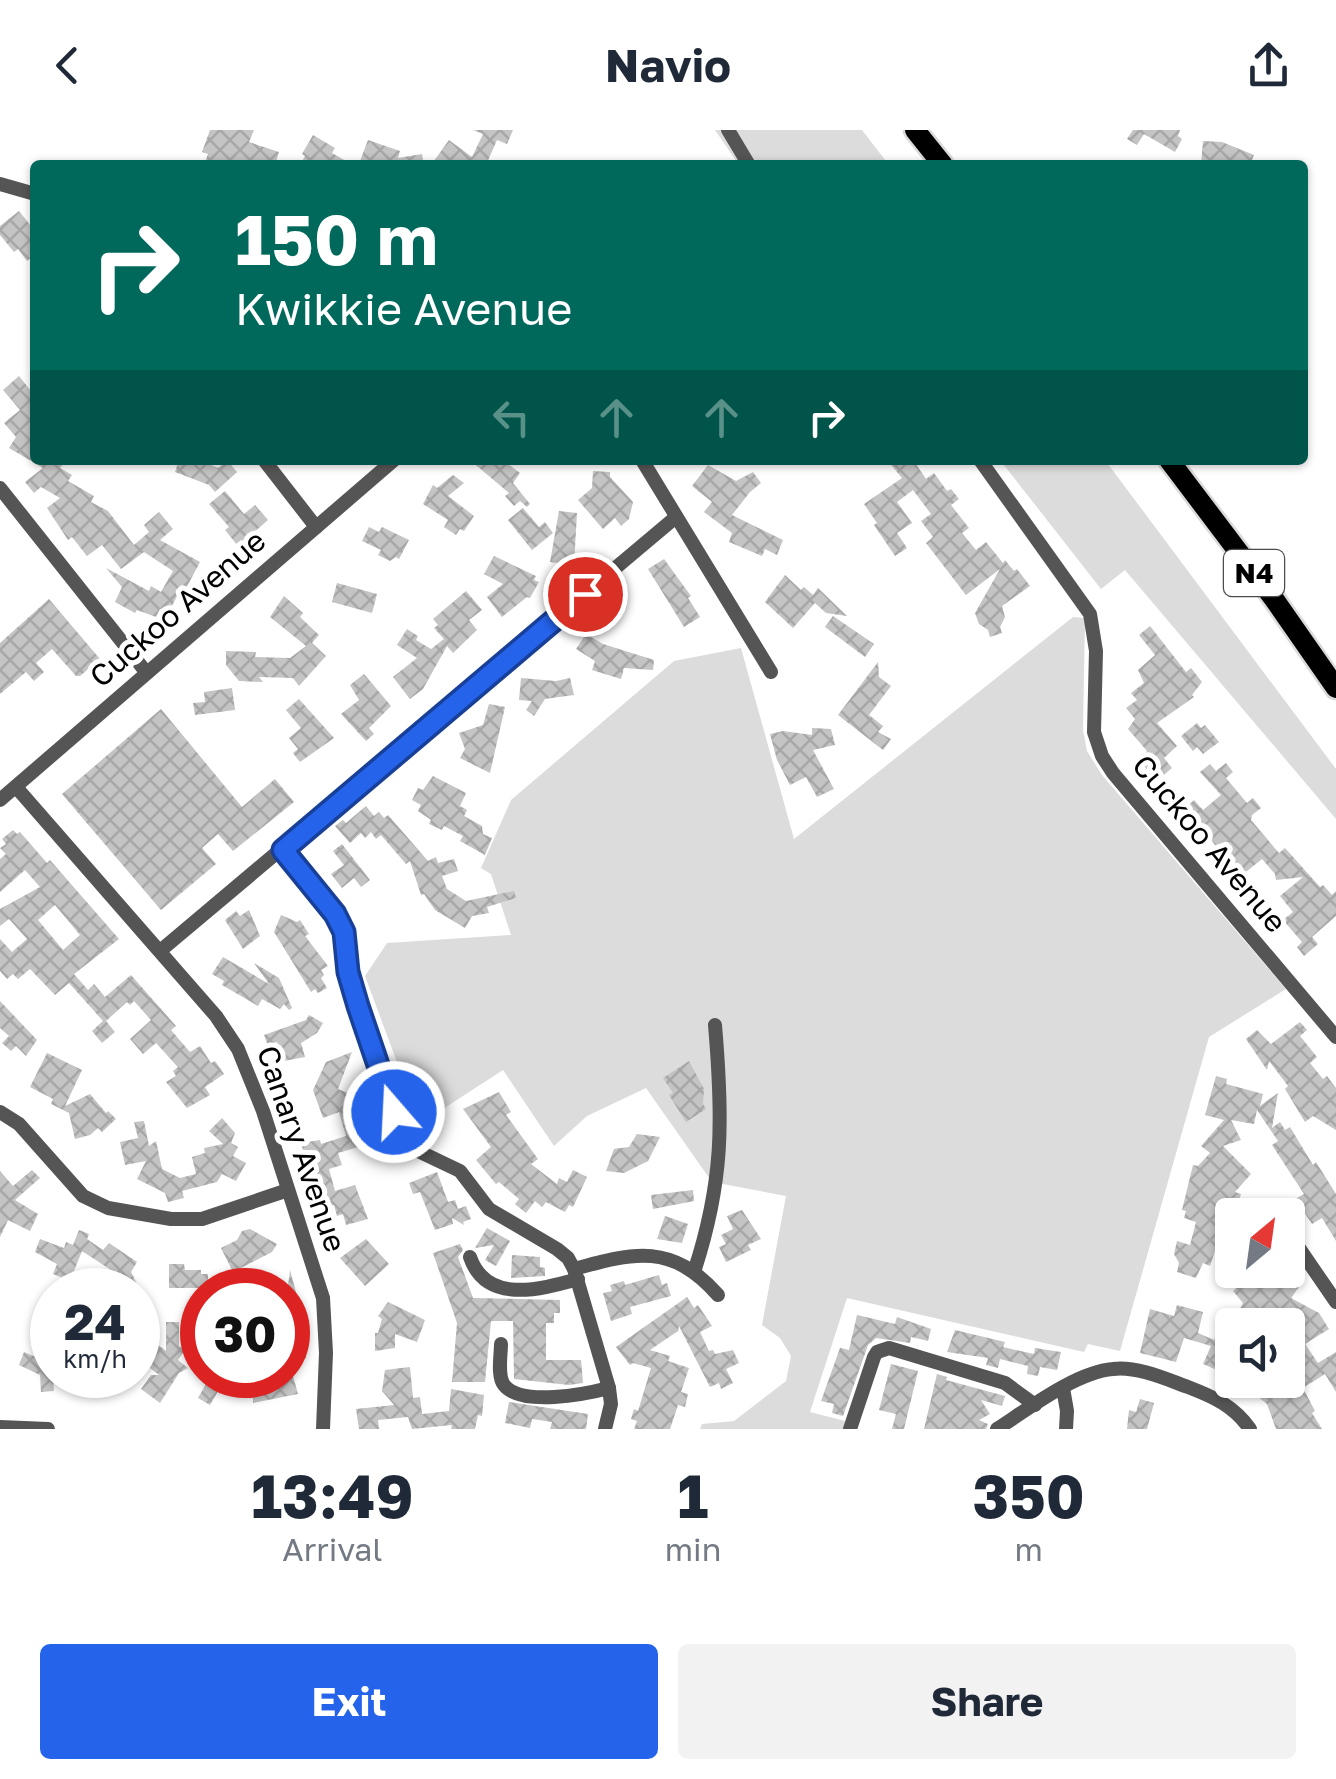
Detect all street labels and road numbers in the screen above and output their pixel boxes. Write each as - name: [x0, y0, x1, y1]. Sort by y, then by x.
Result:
- street label: Cuckoo Avenue: [82, 522, 272, 694]
- road number: N4: [1224, 550, 1284, 596]
- street label: Cuckoo Avenue: [1125, 747, 1294, 939]
- street label: Canary Avenue: [250, 1041, 354, 1256]

